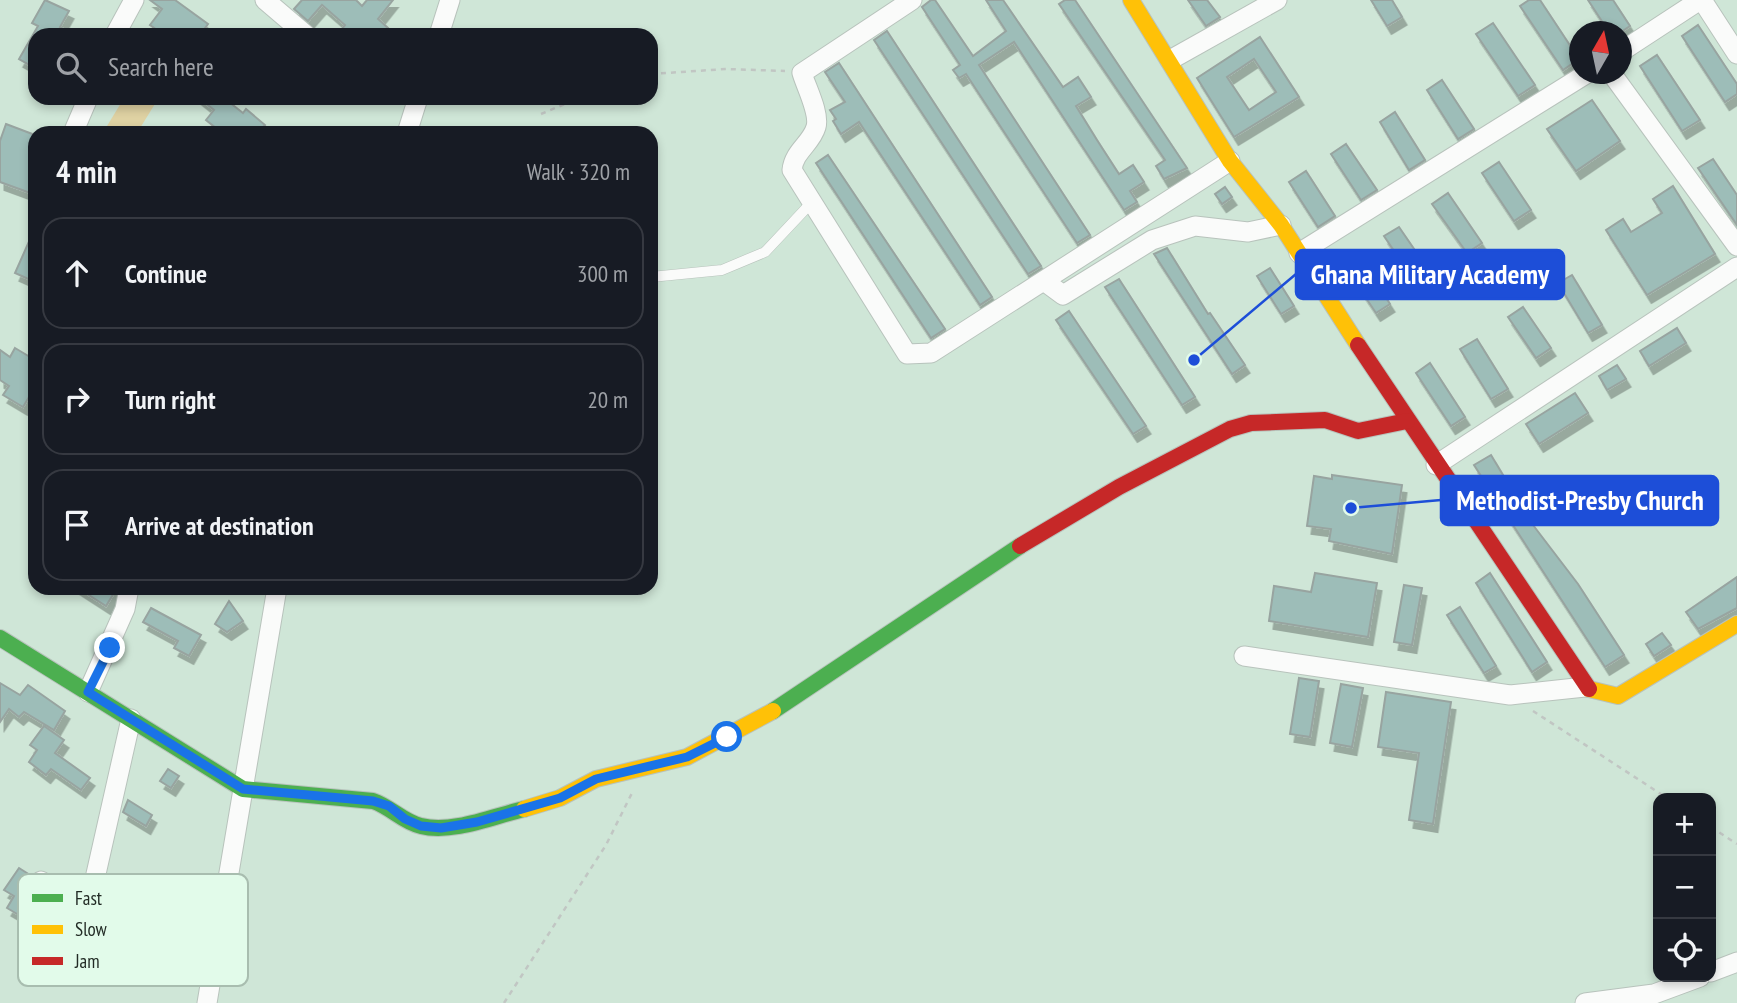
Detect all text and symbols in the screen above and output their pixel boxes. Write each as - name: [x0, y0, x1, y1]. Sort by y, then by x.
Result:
- north arrow: [1569, 21, 1632, 84]
- search box: [28, 28, 658, 105]
- icon: search: [52, 48, 90, 86]
- text: Search here: [108, 50, 214, 83]
- text: 4 min: [56, 152, 117, 191]
- text: Walk · 320 m: [527, 157, 630, 186]
- callout: Ghana Military Academy: [1296, 250, 1564, 299]
- icon: ahead: [58, 254, 96, 292]
- text: Ghana Military Academy: [1311, 255, 1550, 292]
- text: Continue: [125, 257, 207, 290]
- text: 300 m: [577, 259, 628, 288]
- icon: right: [58, 380, 96, 418]
- text: Turn right: [125, 383, 216, 416]
- text: 20 m: [587, 385, 628, 414]
- callout: Methodist-Presby Church: [1441, 476, 1718, 525]
- text: Methodist-Presby Church: [1456, 481, 1704, 518]
- icon: arrive: [58, 506, 96, 544]
- text: Arrive at destination: [125, 509, 314, 542]
- route end: [94, 632, 125, 663]
- route start: [711, 721, 742, 752]
- map controls: [1653, 793, 1716, 982]
- button: +: [1653, 793, 1716, 856]
- button: −: [1653, 856, 1716, 919]
- legend: [18, 874, 248, 986]
- text: Fast: [75, 886, 103, 910]
- text: Slow: [75, 917, 108, 941]
- button: locate: [1653, 919, 1716, 982]
- text: Jam: [74, 949, 100, 973]

